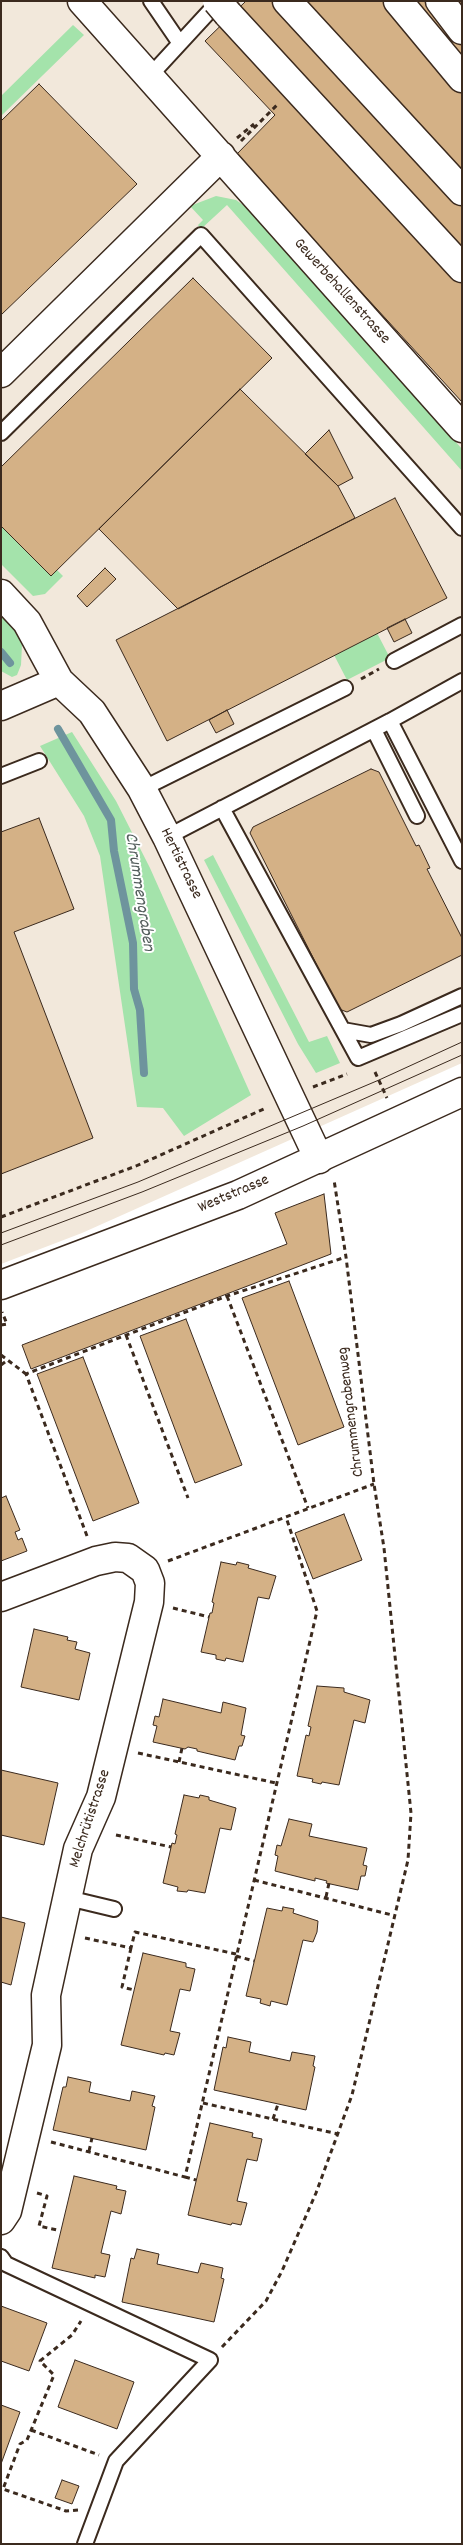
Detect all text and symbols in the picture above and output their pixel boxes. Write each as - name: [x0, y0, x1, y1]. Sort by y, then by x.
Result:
- street label: Gewerbehallenstrasse: [288, 235, 394, 349]
- street label: Hertistrasse: [155, 825, 205, 903]
- water label: Chrummengraben: [118, 831, 158, 953]
- street label: Weststrasse: [196, 1171, 272, 1219]
- street label: Chrummengrabenweg: [335, 1346, 369, 1478]
- street label: Melchrütistrasse: [66, 1767, 116, 1871]

